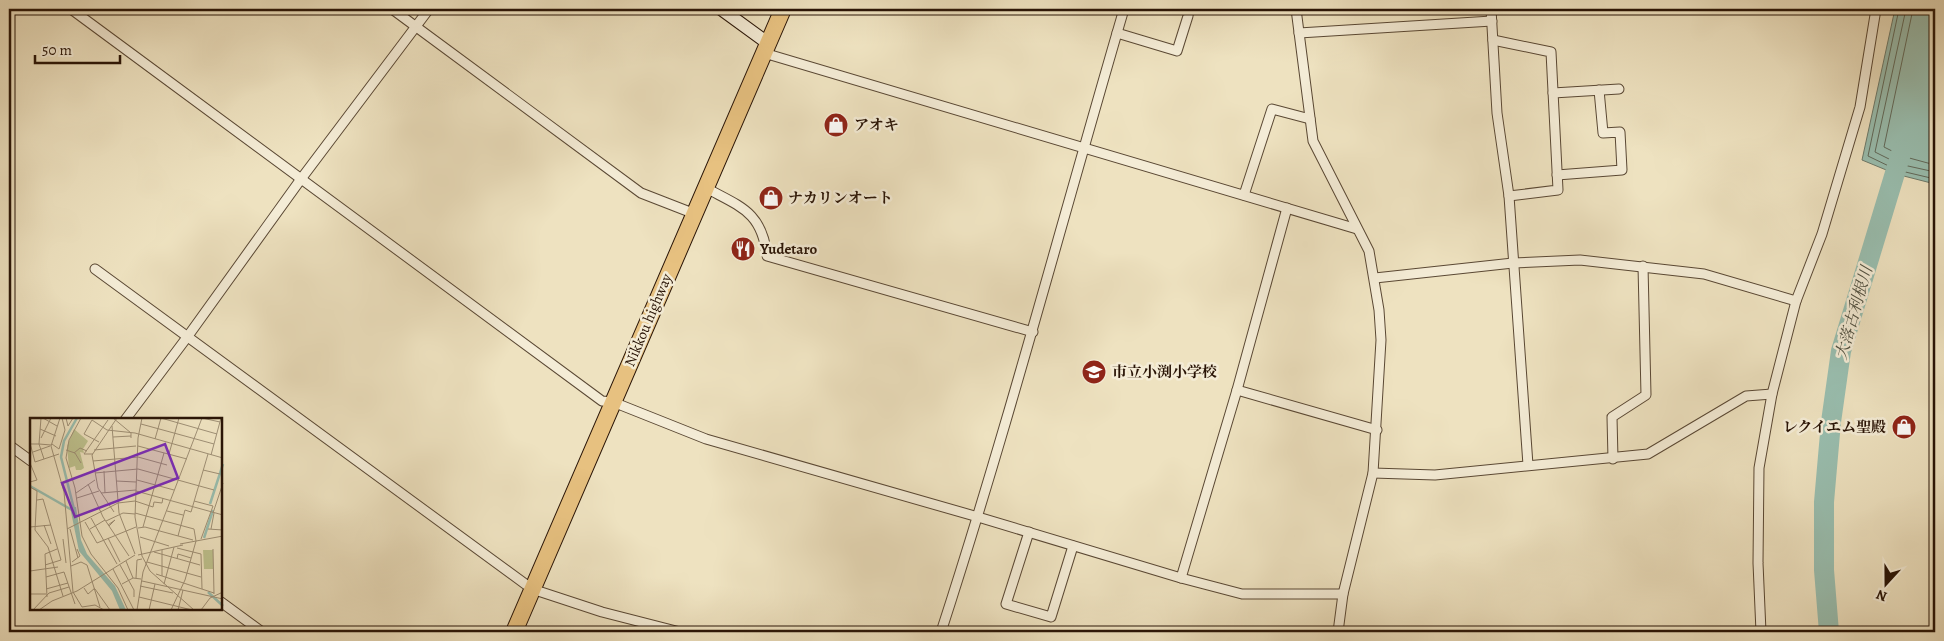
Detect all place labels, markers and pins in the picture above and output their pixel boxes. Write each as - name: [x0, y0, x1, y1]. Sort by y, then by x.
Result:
- shop icon: アオキ: [823, 112, 849, 138]
- place label: アオキ: [854, 115, 899, 135]
- shop icon: ナカリンオート: [758, 185, 784, 211]
- place label: ナカリンオート: [788, 188, 893, 208]
- restaurant icon: Yudetaro: [730, 236, 756, 262]
- place label: Yudetaro: [759, 239, 818, 259]
- school or university icon: 市立小渕小学校: [1081, 359, 1107, 385]
- place label: 市立小渕小学校: [1112, 362, 1217, 382]
- shop icon: レクイエム聖殿: [1891, 414, 1917, 440]
- place label: レクイエム聖殿: [1783, 417, 1886, 437]

